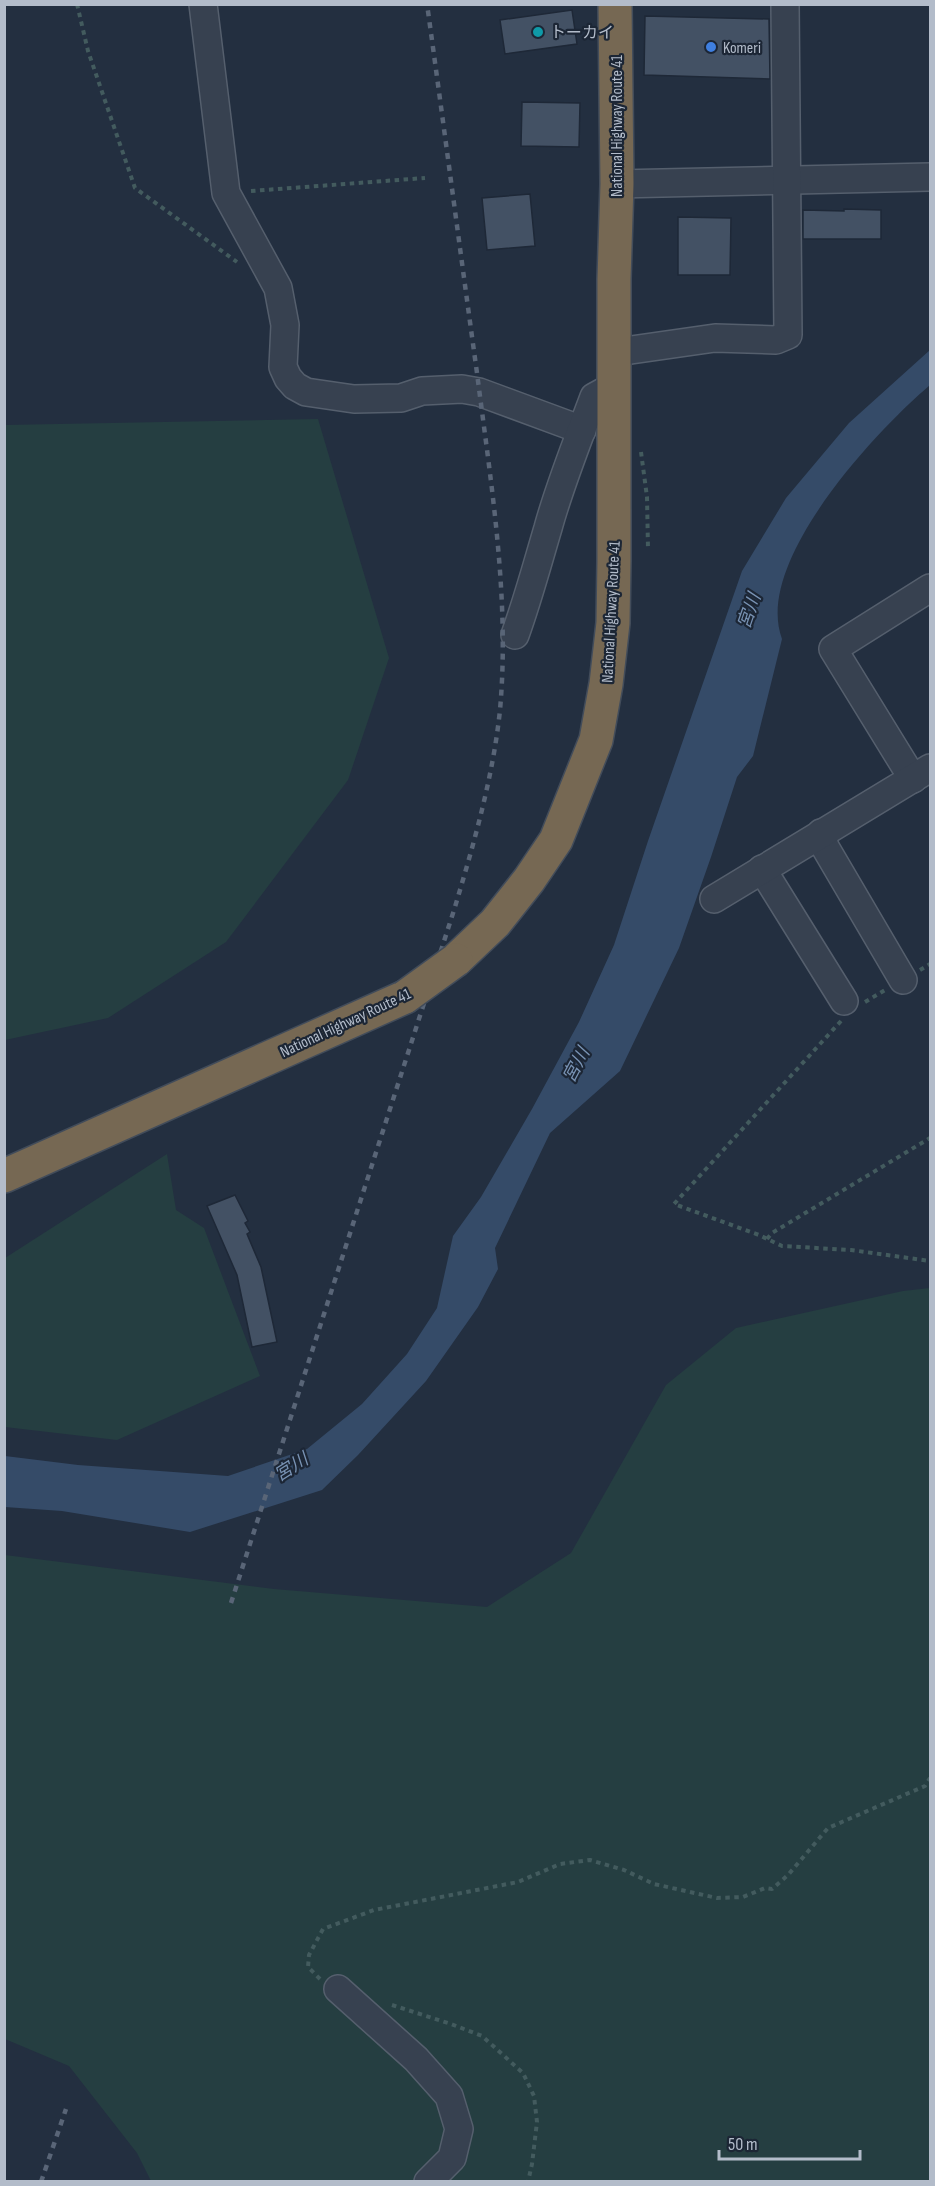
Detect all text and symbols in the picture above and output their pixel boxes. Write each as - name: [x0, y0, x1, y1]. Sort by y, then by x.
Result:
- place label: トーカイ: [550, 24, 614, 43]
- marker: トーカイ: [531, 25, 545, 39]
- place label: Komeri: [723, 39, 761, 58]
- marker: Komeri: [704, 40, 718, 54]
- street label: National Highway Route 41: [608, 55, 627, 197]
- street label: National Highway Route 41: [598, 540, 625, 683]
- water label: 宮川: [734, 589, 766, 632]
- street label: National Highway Route 41: [277, 985, 414, 1062]
- water label: 宮川: [559, 1043, 595, 1086]
- water label: 宮川: [270, 1448, 314, 1486]
- scale bar: [719, 2123, 860, 2161]
- text: 50 m: [728, 2134, 758, 2155]

